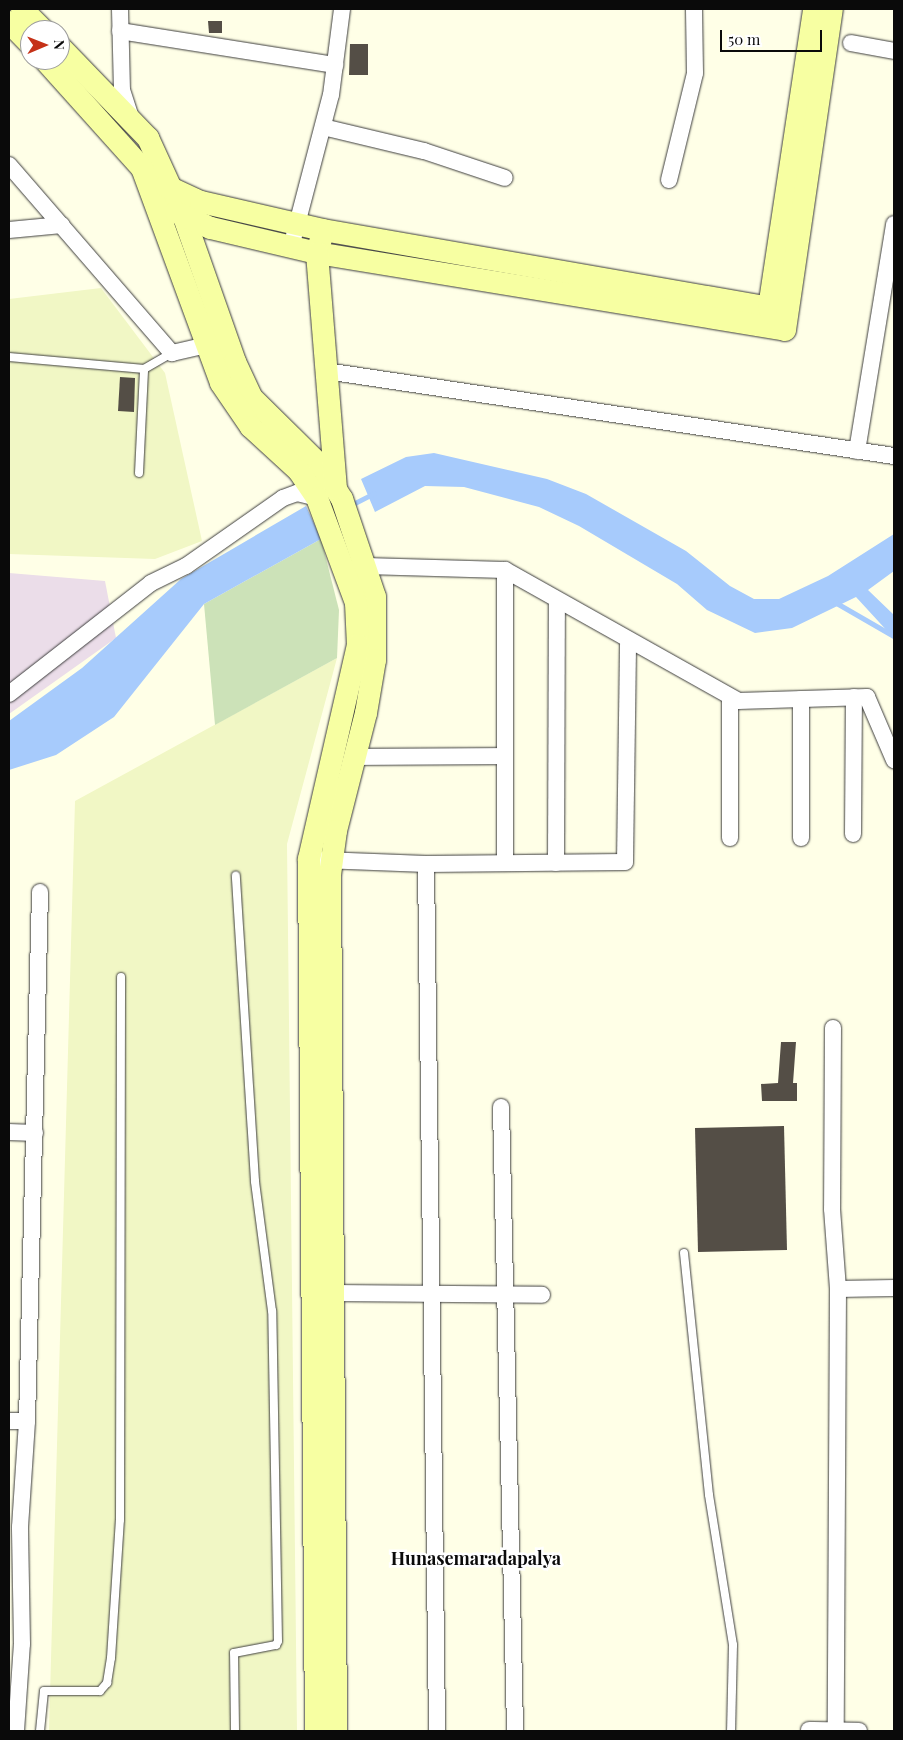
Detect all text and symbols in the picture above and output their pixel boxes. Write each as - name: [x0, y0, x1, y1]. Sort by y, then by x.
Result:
- north arrow: [20, 20, 70, 70]
- scale bar: [723, 20, 826, 52]
- text: 50 m: [728, 29, 760, 49]
- text: N: [50, 40, 69, 50]
- district label: Hunasemaradapalya: [391, 1547, 561, 1569]

